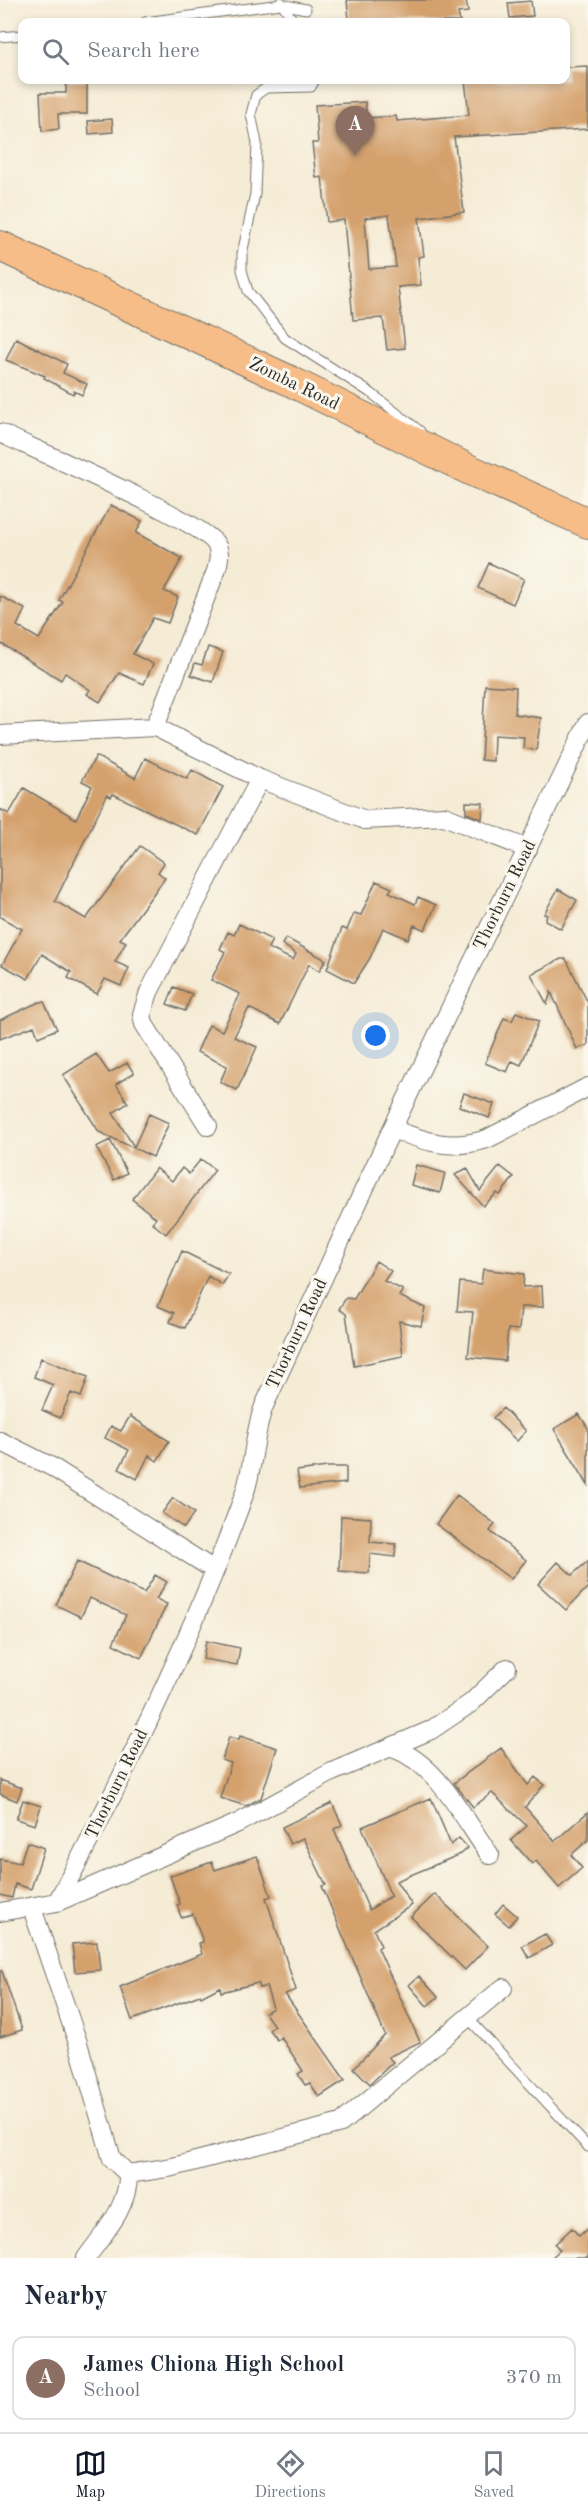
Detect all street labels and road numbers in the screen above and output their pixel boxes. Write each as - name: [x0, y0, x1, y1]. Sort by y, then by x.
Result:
- street label: Zomba Road: [246, 354, 342, 414]
- street label: Thorburn Road: [471, 837, 539, 953]
- street label: Thorburn Road: [263, 1276, 331, 1392]
- street label: Thorburn Road: [83, 1726, 151, 1842]

